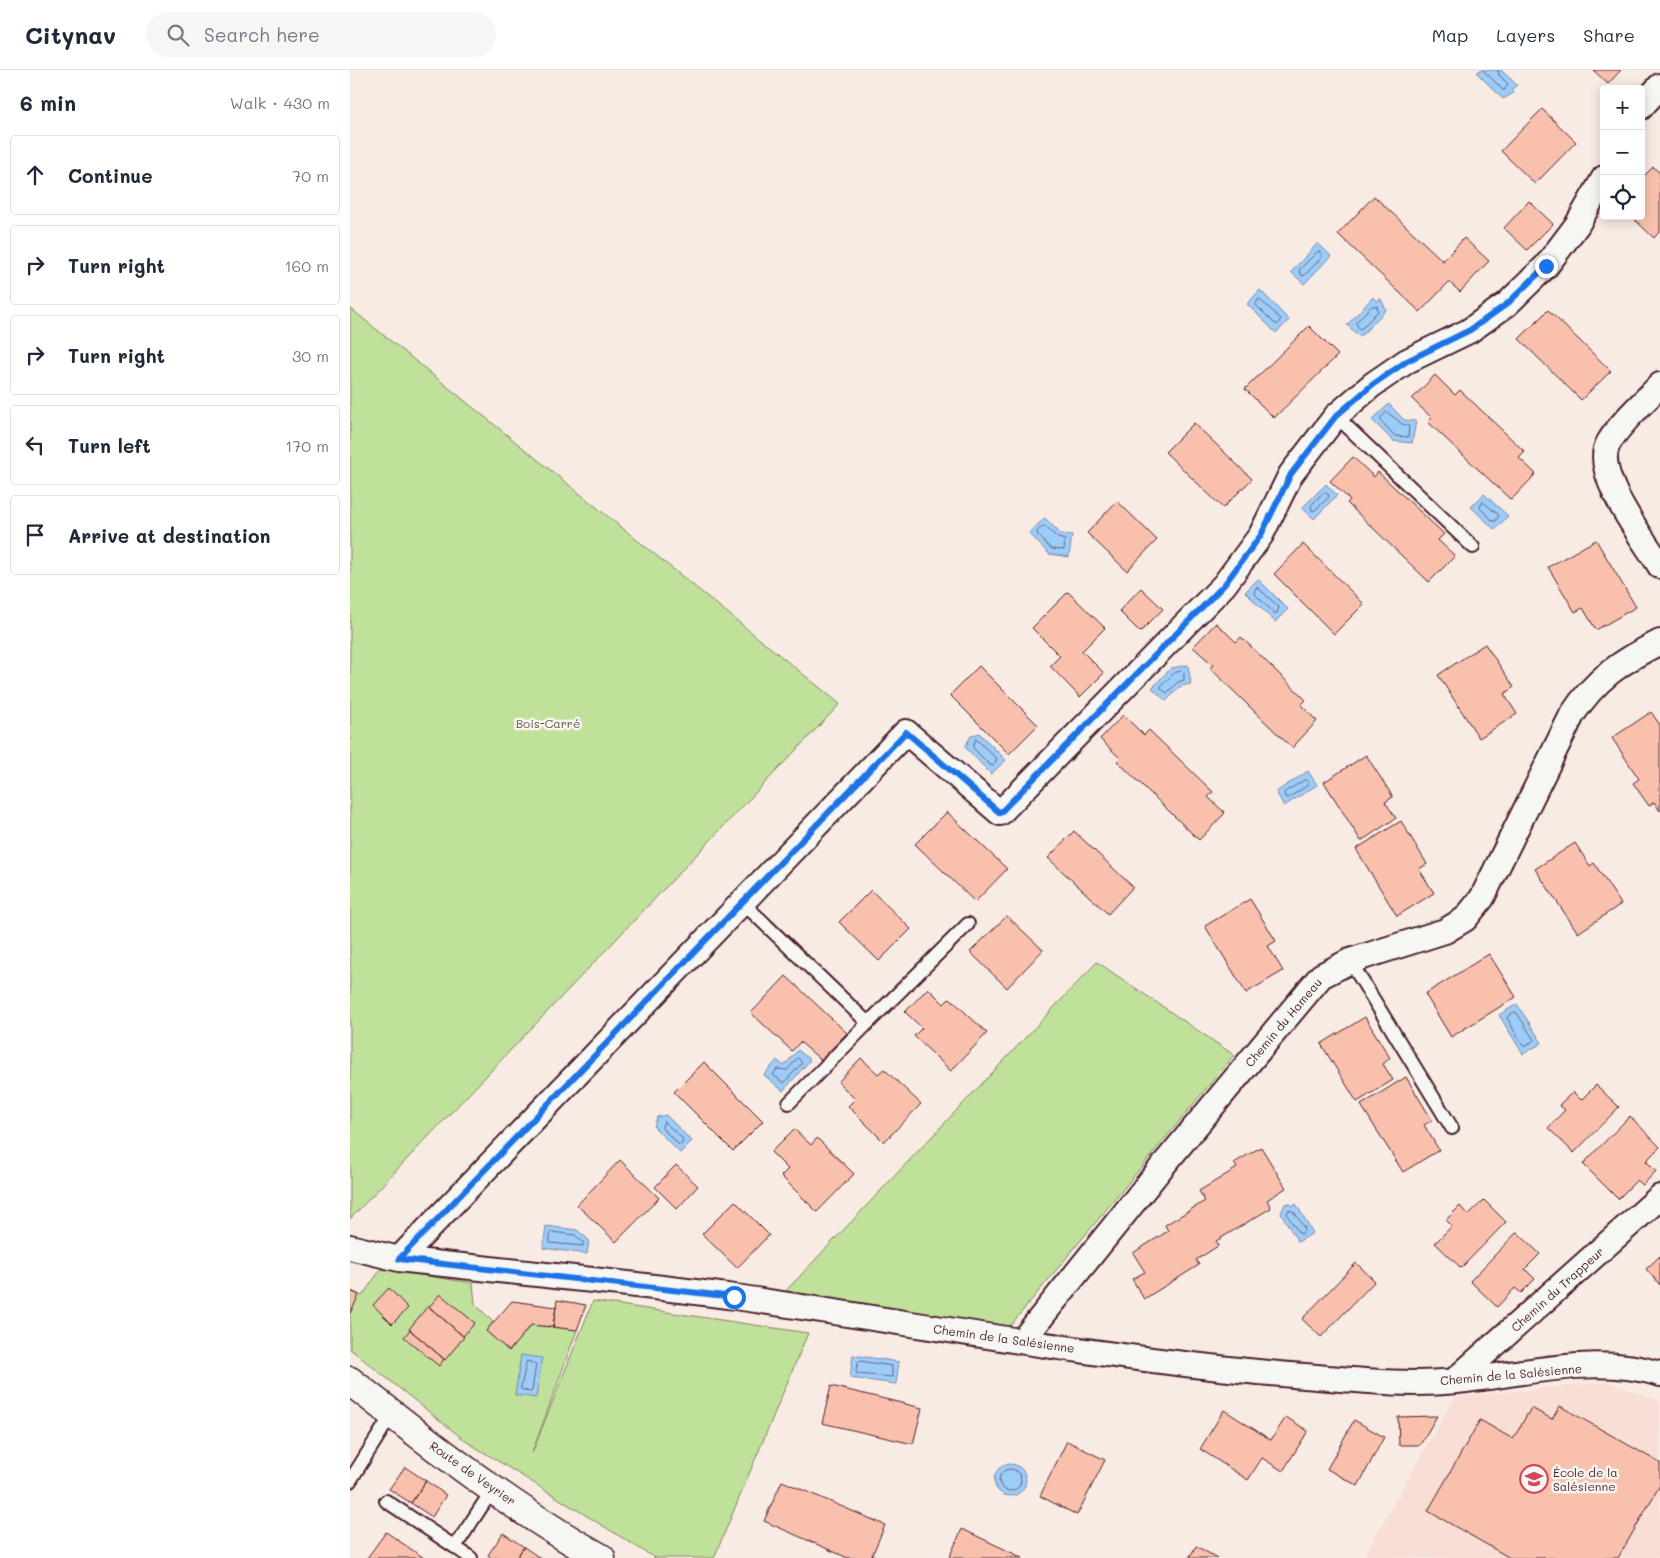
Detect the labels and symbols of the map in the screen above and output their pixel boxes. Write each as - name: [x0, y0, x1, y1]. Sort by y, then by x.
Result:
- route end: [1535, 255, 1558, 278]
- park label: Bois-Carré: [516, 715, 580, 731]
- street label: Chemin du Hameau: [1241, 974, 1325, 1070]
- street label: Chemin du Trappeur: [1507, 1243, 1607, 1335]
- route start: [723, 1286, 746, 1309]
- street label: Chemin de la Salésienne: [932, 1320, 1076, 1356]
- street label: Chemin de la Salésienne: [1439, 1360, 1583, 1388]
- street label: Route de Veyrier: [427, 1437, 519, 1509]
- school or university icon: École de la Salésienne: [1519, 1464, 1549, 1494]
- place label: École de la Salésienne: [1553, 1464, 1618, 1494]

